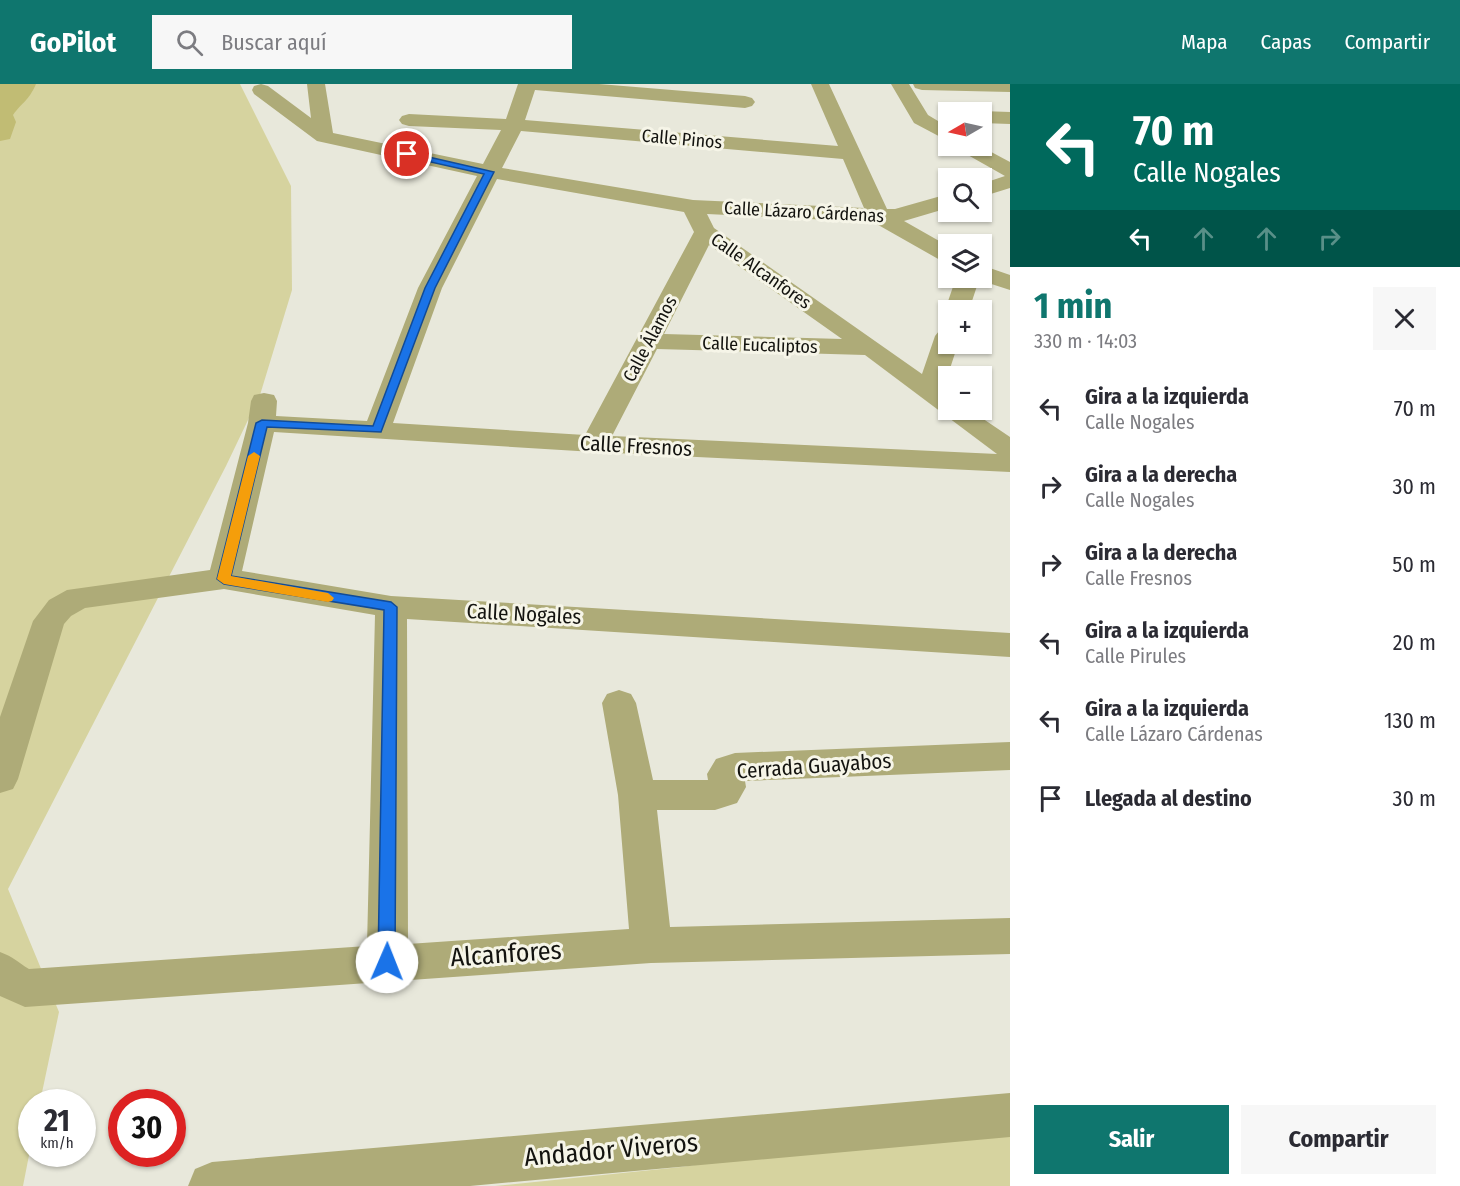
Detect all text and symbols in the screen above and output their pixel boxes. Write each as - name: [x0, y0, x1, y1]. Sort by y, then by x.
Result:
- search box: [152, 15, 572, 69]
- text: GoPilot: [30, 26, 116, 59]
- icon: search: [173, 26, 206, 59]
- text: Buscar aquí: [221, 29, 327, 56]
- text: Mapa: [1181, 29, 1228, 55]
- text: Capas: [1261, 29, 1311, 55]
- text: Compartir: [1344, 29, 1430, 55]
- north arrow: [938, 102, 992, 156]
- map controls: [938, 102, 992, 420]
- text: 70 m: [1133, 106, 1214, 156]
- icon: left: [1034, 108, 1112, 186]
- street label: Calle Pinos: [641, 125, 723, 154]
- pin: [381, 128, 432, 179]
- icon: arrive: [390, 137, 423, 170]
- text: Calle Nogales: [1133, 157, 1281, 189]
- button: search: [938, 168, 992, 222]
- street label: Calle Lázaro Cárdenas: [724, 197, 885, 227]
- icon: left: [1124, 222, 1157, 255]
- icon: ahead: [1187, 222, 1220, 255]
- icon: ahead: [1250, 222, 1283, 255]
- icon: right: [1313, 222, 1346, 255]
- street label: Calle Alcanfores: [707, 228, 816, 314]
- button: layers: [938, 234, 992, 288]
- text: 1 min: [1034, 284, 1112, 328]
- button: close: [1373, 287, 1436, 350]
- street label: Calle Álamos: [617, 292, 682, 386]
- button: +: [938, 300, 992, 354]
- text: 330 m · 14:03: [1034, 329, 1137, 353]
- street label: Calle Eucaliptos: [702, 332, 818, 358]
- button: −: [938, 366, 992, 420]
- text: Gira a la izquierda: [1085, 383, 1249, 410]
- icon: left: [1034, 392, 1067, 425]
- text: 70 m: [1394, 395, 1436, 422]
- text: Calle Nogales: [1085, 410, 1194, 434]
- street label: Calle Fresnos: [579, 430, 693, 462]
- text: Gira a la derecha: [1085, 461, 1237, 488]
- icon: right: [1034, 470, 1067, 503]
- text: 30 m: [1393, 473, 1436, 500]
- text: Calle Nogales: [1085, 488, 1194, 512]
- text: Gira a la derecha: [1085, 539, 1237, 566]
- icon: right: [1034, 548, 1067, 581]
- text: 50 m: [1392, 551, 1436, 578]
- text: Calle Fresnos: [1085, 566, 1192, 590]
- street label: Calle Nogales: [466, 598, 582, 630]
- text: Gira a la izquierda: [1085, 617, 1249, 644]
- icon: left: [1034, 626, 1067, 659]
- text: 20 m: [1393, 629, 1436, 656]
- text: Calle Pirules: [1085, 644, 1186, 668]
- text: Gira a la izquierda: [1085, 695, 1249, 722]
- icon: left: [1034, 704, 1067, 737]
- text: 130 m: [1384, 707, 1436, 734]
- text: Calle Lázaro Cárdenas: [1085, 722, 1263, 746]
- street label: Cerrada Guayabos: [736, 748, 892, 784]
- icon: arrive: [1034, 782, 1067, 815]
- text: Llegada al destino: [1085, 785, 1252, 812]
- text: 30 m: [1393, 785, 1436, 812]
- position arrow: [355, 930, 419, 994]
- street label: Alcanfores: [449, 935, 563, 973]
- speed limit sign: 30: [108, 1089, 186, 1167]
- text: 21: [44, 1103, 70, 1139]
- button: Salir: [1034, 1105, 1229, 1174]
- button: Compartir: [1241, 1105, 1436, 1174]
- street label: Andador Viveros: [523, 1127, 699, 1173]
- text: km/h: [40, 1134, 74, 1152]

